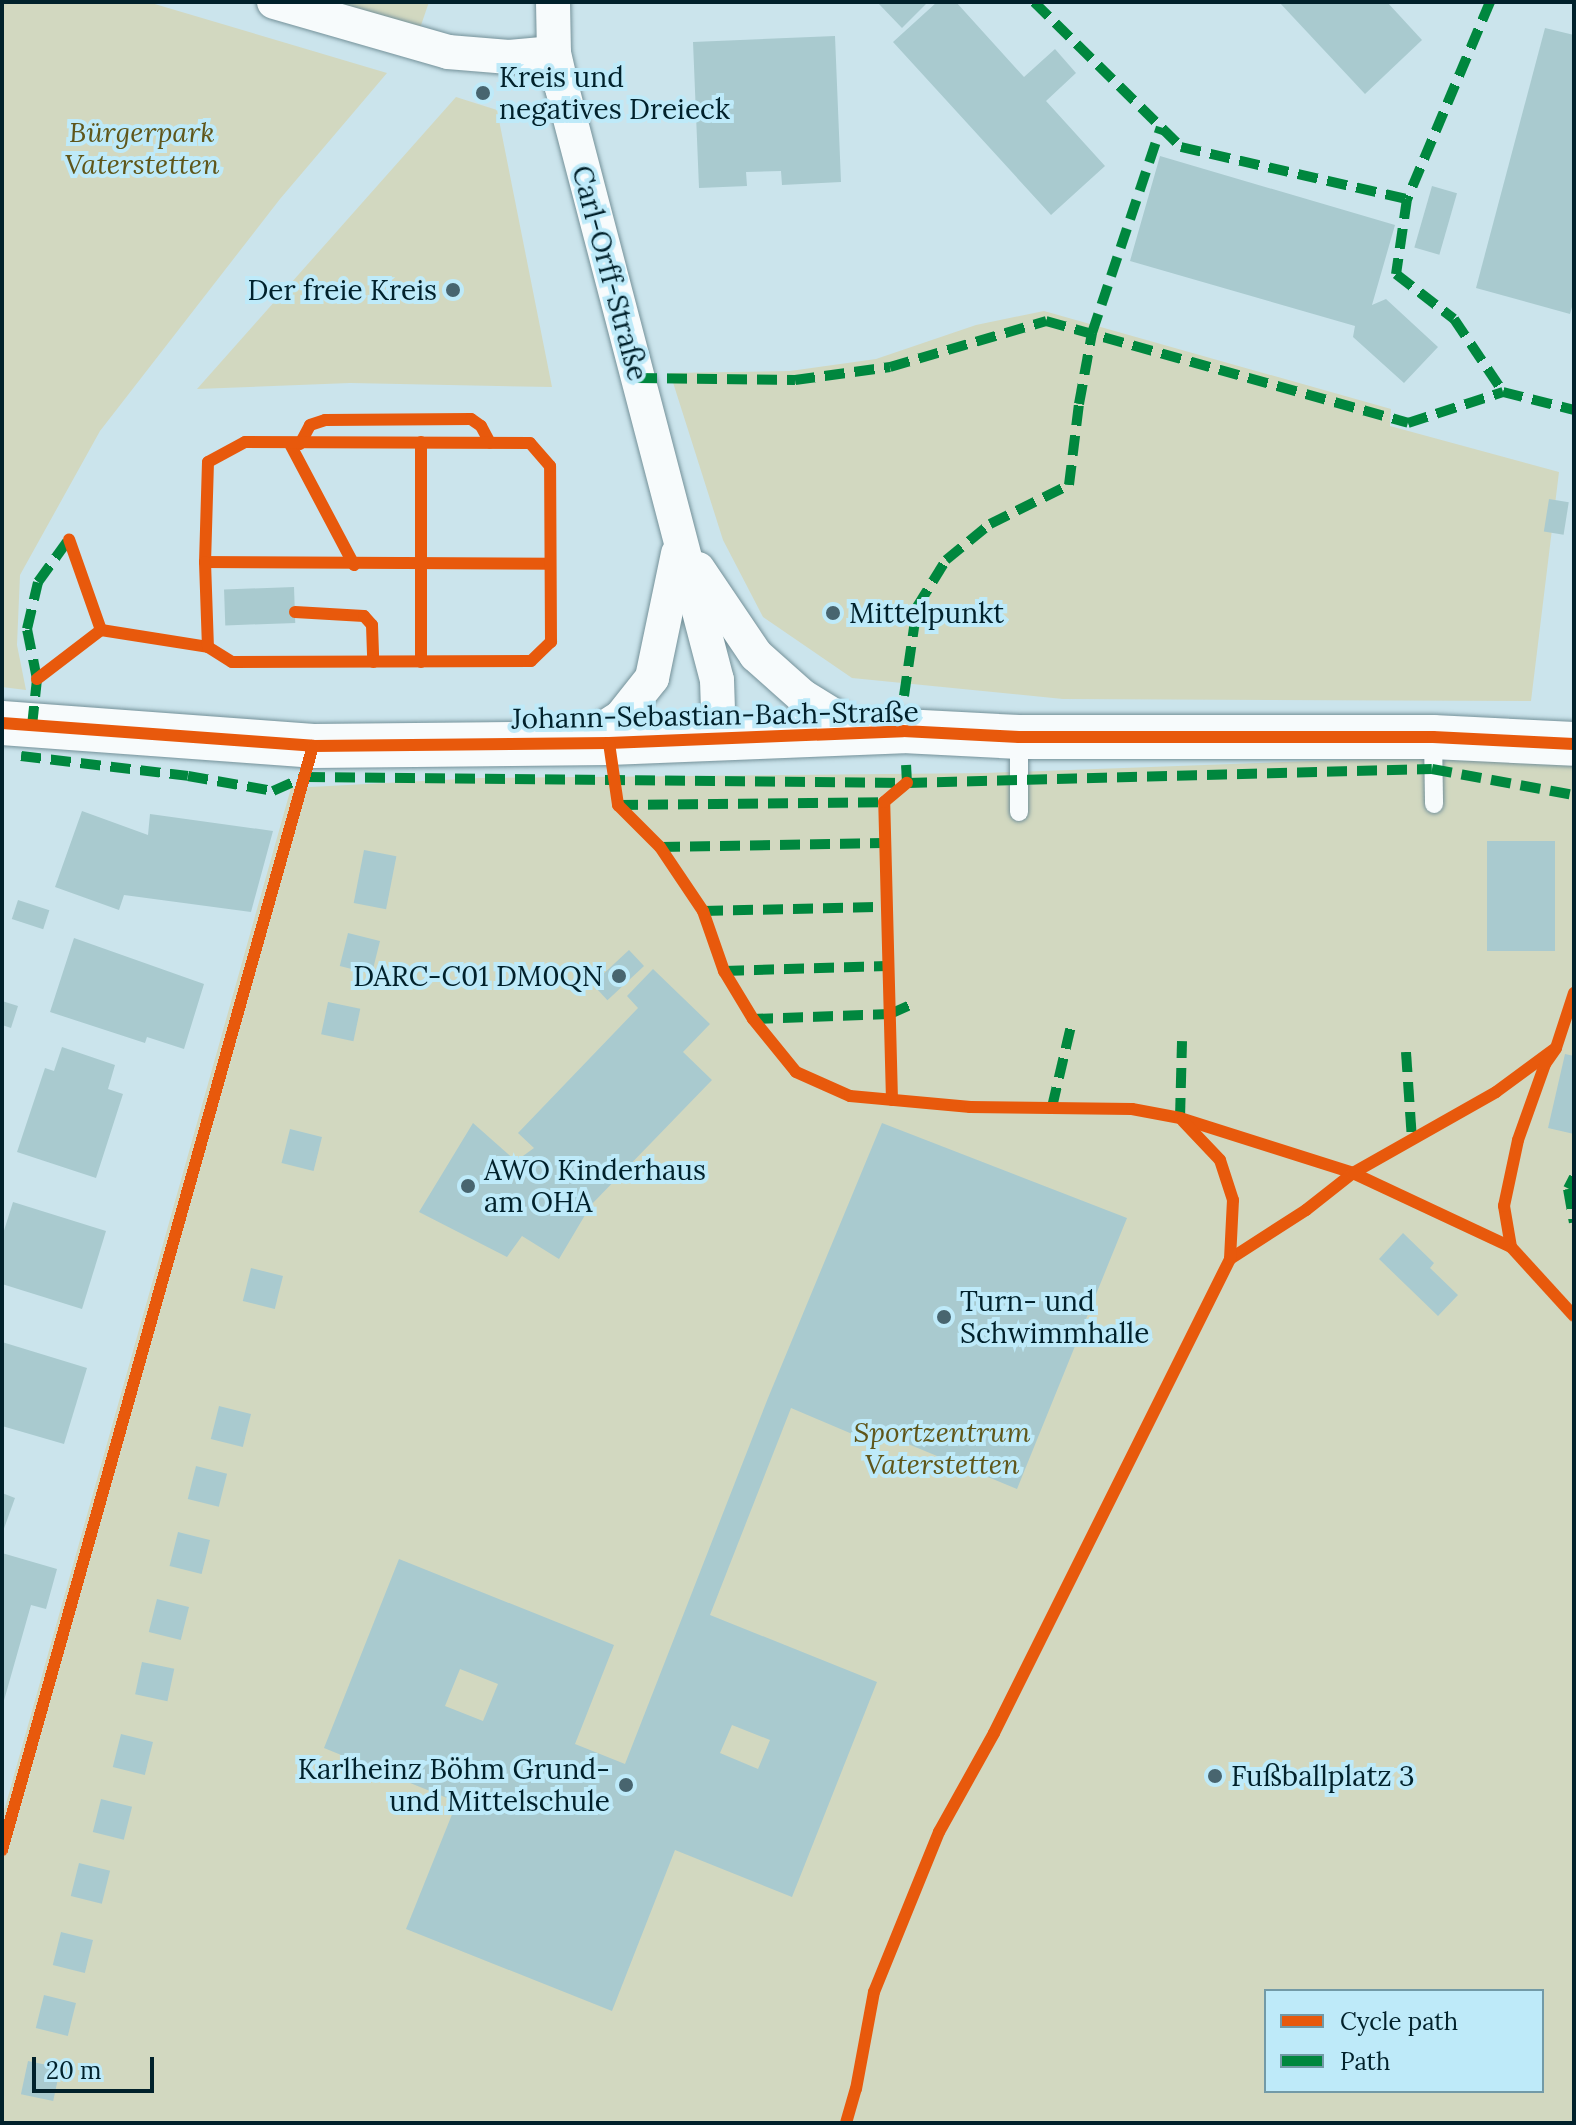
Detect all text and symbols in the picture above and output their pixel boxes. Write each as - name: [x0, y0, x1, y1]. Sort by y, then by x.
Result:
- place label: Kreis und negatives Dreieck: [499, 60, 730, 126]
- marker: Kreis und negatives Dreieck: [474, 84, 492, 102]
- park label: Bürgerpark Vaterstetten: [65, 115, 219, 181]
- street label: Carl-Orff-Straße: [565, 162, 655, 384]
- place label: Der freie Kreis: [247, 273, 437, 307]
- marker: Der freie Kreis: [444, 281, 462, 299]
- place label: Mittelpunkt: [849, 596, 1004, 630]
- marker: Mittelpunkt: [824, 604, 842, 622]
- street label: Johann-Sebastian-Bach-Straße: [511, 695, 919, 735]
- place label: DARC-C01 DM0QN: [353, 959, 603, 993]
- marker: DARC-C01 DM0QN: [610, 967, 628, 985]
- place label: AWO Kinderhaus am OHA: [484, 1153, 706, 1219]
- marker: AWO Kinderhaus am OHA: [459, 1177, 477, 1195]
- place label: Turn- und Schwimmhalle: [960, 1284, 1149, 1350]
- marker: Turn- und Schwimmhalle: [935, 1308, 953, 1326]
- park label: Sportzentrum Vaterstetten: [854, 1415, 1030, 1481]
- place label: Karlheinz Böhm Grund- und Mittelschule: [298, 1752, 610, 1818]
- place label: Fußballplatz 3: [1231, 1759, 1415, 1793]
- marker: Fußballplatz 3: [1206, 1767, 1224, 1785]
- marker: Karlheinz Böhm Grund- und Mittelschule: [617, 1776, 635, 1794]
- legend: [1264, 1989, 1544, 2093]
- text: Cycle path: [1340, 2006, 1458, 2037]
- scale bar: [36, 2041, 158, 2091]
- text: Path: [1340, 2046, 1390, 2077]
- text: 20 m: [46, 2055, 102, 2086]

